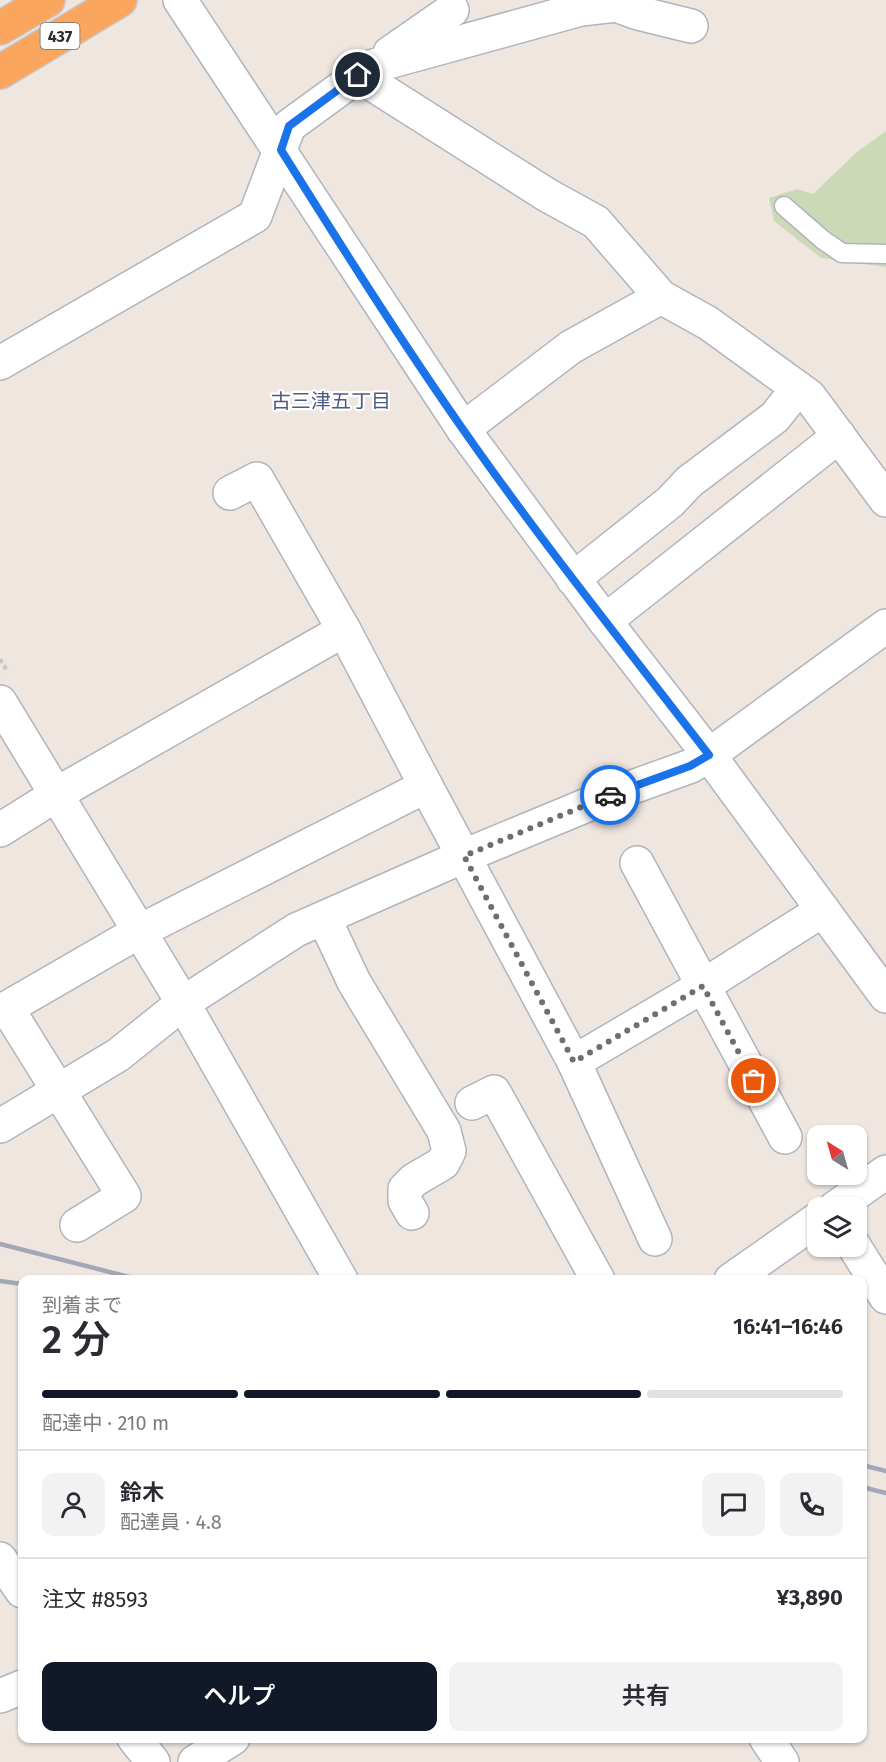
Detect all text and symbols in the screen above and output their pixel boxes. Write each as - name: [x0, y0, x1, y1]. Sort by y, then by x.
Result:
- road number: 437: [40, 23, 80, 49]
- pin: [332, 49, 383, 100]
- icon: home: [341, 58, 374, 91]
- district label: 古三津五丁目: [271, 389, 391, 413]
- courier: [580, 765, 640, 825]
- icon: car: [594, 779, 627, 812]
- pin: [728, 1055, 779, 1106]
- icon: bag: [737, 1064, 770, 1097]
- north arrow: [807, 1125, 867, 1185]
- map controls: [807, 1125, 867, 1257]
- button: layers: [807, 1197, 867, 1257]
- text: 到着まで: [42, 1293, 122, 1317]
- text: 16:41–16:46: [733, 1313, 843, 1340]
- text: 2 分: [42, 1317, 110, 1363]
- text: 配達中 · 210 m: [42, 1411, 169, 1435]
- button: person: [42, 1473, 105, 1536]
- button: chat: [702, 1473, 765, 1536]
- button: phone: [780, 1473, 843, 1536]
- text: 鈴木: [120, 1479, 164, 1506]
- text: 配達員 · 4.8: [120, 1510, 222, 1534]
- text: ¥3,890: [776, 1584, 843, 1611]
- text: 注文 #8593: [42, 1586, 148, 1613]
- button: ヘルプ: [42, 1662, 437, 1731]
- button: 共有: [449, 1662, 843, 1731]

